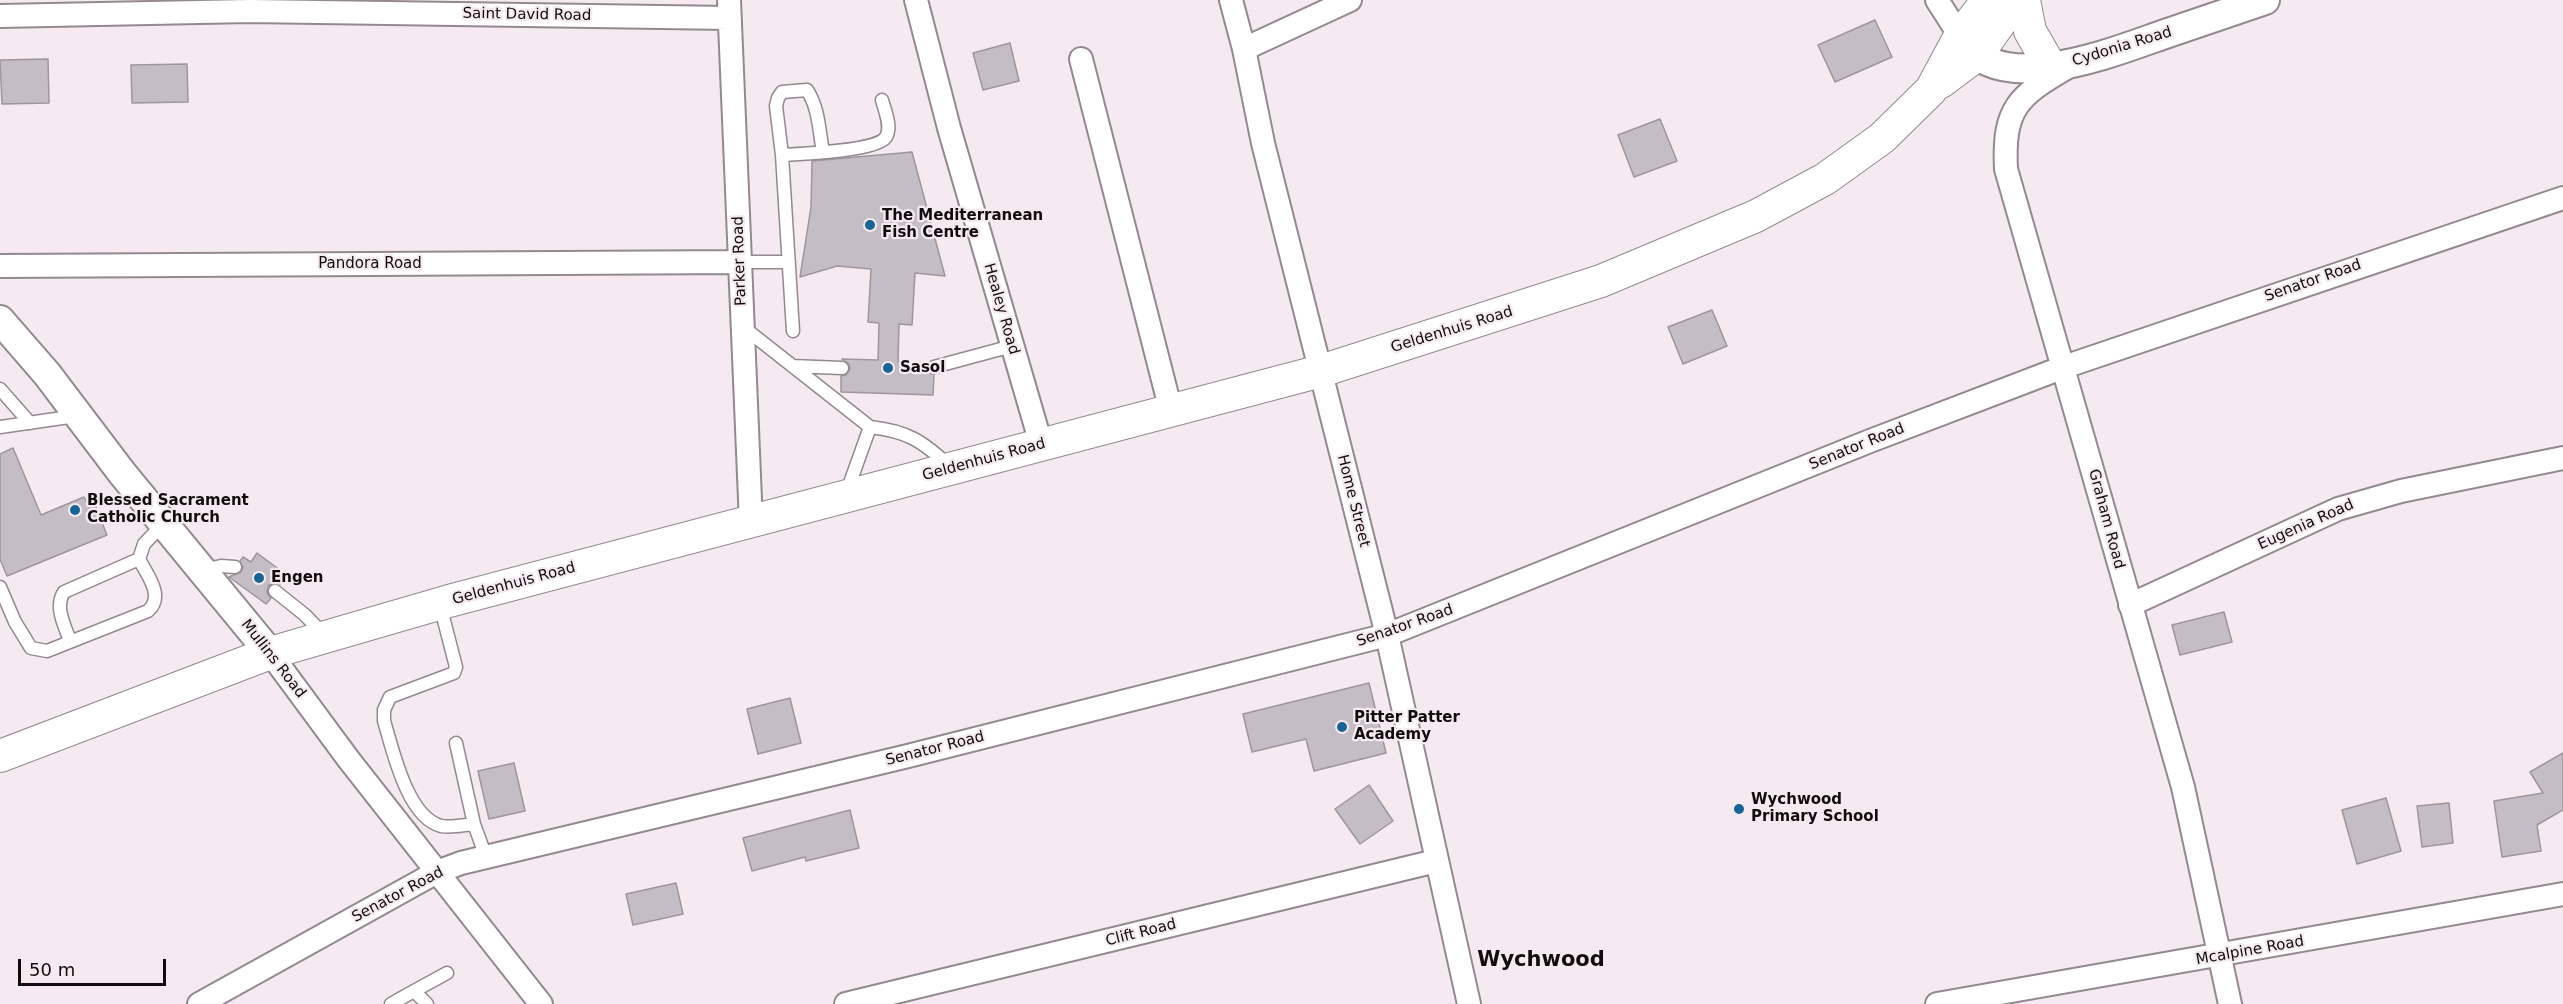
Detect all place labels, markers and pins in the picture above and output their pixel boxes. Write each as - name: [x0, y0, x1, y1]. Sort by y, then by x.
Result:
- place label: The Mediterranean Fish Centre: [882, 207, 1043, 242]
- marker: The Mediterranean Fish Centre: [863, 218, 877, 232]
- place label: Sasol: [900, 359, 945, 377]
- marker: Sasol: [881, 361, 895, 375]
- place label: Blessed Sacrament Catholic Church: [87, 492, 249, 527]
- marker: Blessed Sacrament Catholic Church: [68, 503, 82, 517]
- place label: Engen: [271, 569, 324, 587]
- marker: Engen: [252, 571, 266, 585]
- place label: Pitter Patter Academy: [1354, 709, 1460, 744]
- marker: Pitter Patter Academy: [1335, 720, 1349, 734]
- place label: Wychwood Primary School: [1751, 791, 1879, 826]
- marker: Wychwood Primary School: [1732, 802, 1746, 816]

